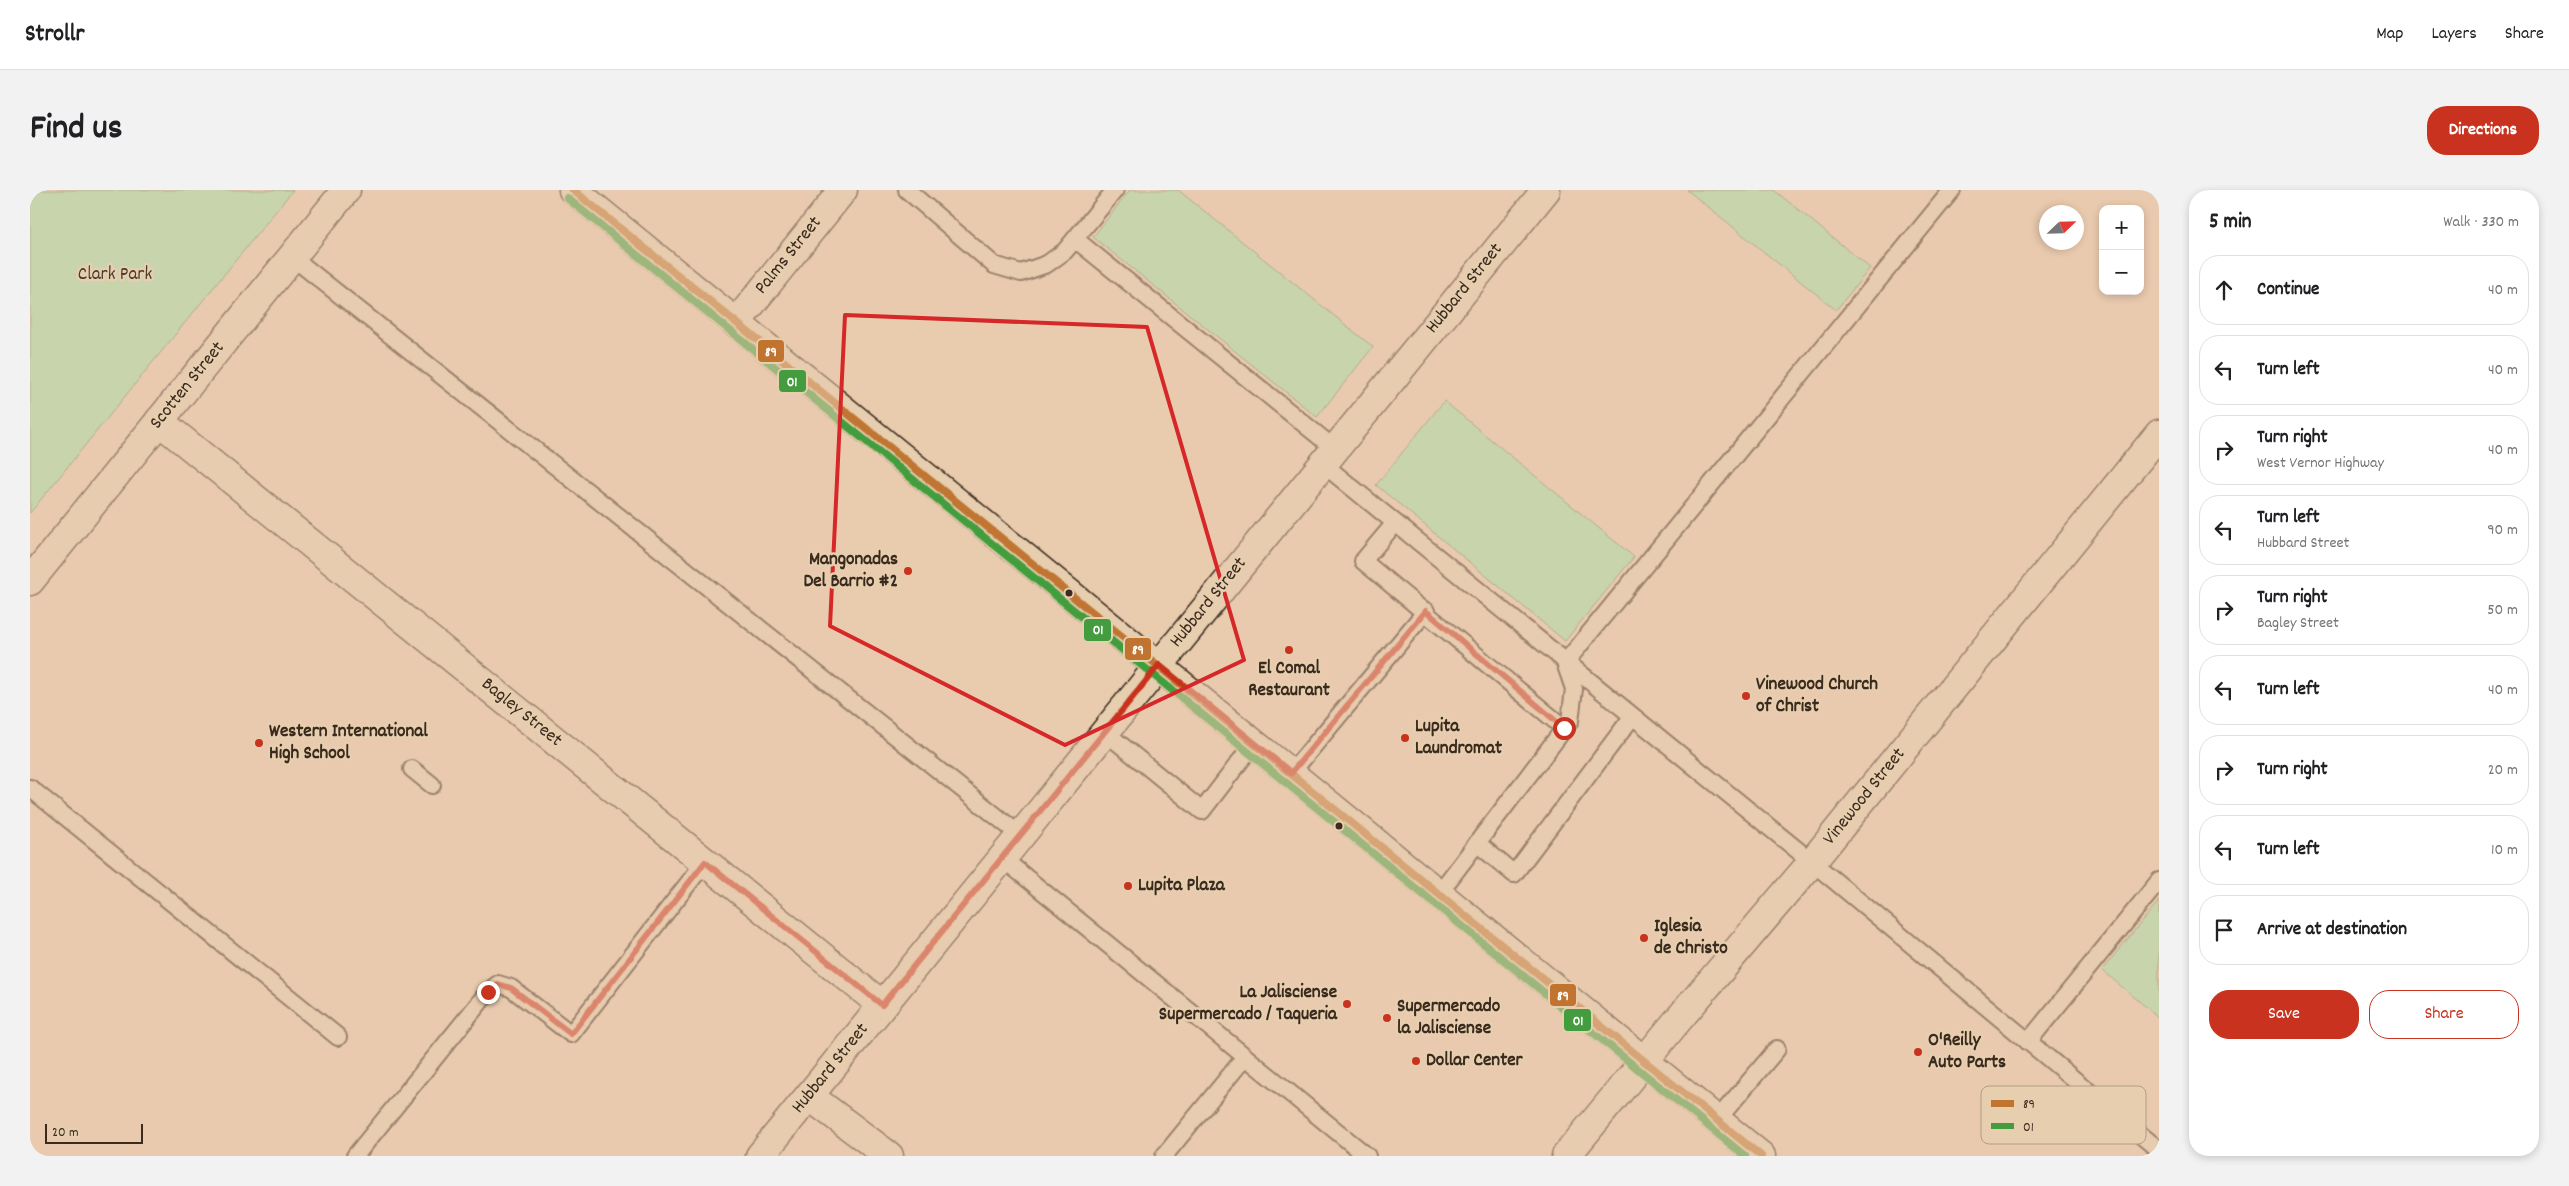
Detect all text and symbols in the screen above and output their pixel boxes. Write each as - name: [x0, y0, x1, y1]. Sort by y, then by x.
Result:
- text: Strollr: [25, 18, 84, 52]
- text: Map: [2376, 22, 2403, 47]
- text: Layers: [2431, 22, 2477, 47]
- text: Share: [2505, 22, 2544, 47]
- text: Find us: [30, 105, 122, 155]
- button: Directions: [2427, 106, 2539, 155]
- north arrow: [2039, 205, 2084, 250]
- map controls: [2099, 205, 2144, 295]
- button: +: [2099, 205, 2144, 250]
- text: 5 min: [2209, 208, 2252, 238]
- street label: Palms Street: [749, 211, 829, 301]
- text: Walk · 330 m: [2443, 211, 2519, 234]
- street label: Hubbard Street: [1420, 238, 1510, 340]
- button: −: [2099, 250, 2144, 295]
- park label: Clark Park: [78, 262, 152, 289]
- icon: ahead: [2210, 276, 2238, 304]
- text: Continue: [2257, 277, 2319, 304]
- text: 40 m: [2488, 279, 2518, 302]
- street label: Scotten Street: [144, 336, 232, 436]
- line badge: 89: [757, 339, 785, 363]
- text: 89: [765, 343, 777, 363]
- icon: left: [2210, 356, 2238, 384]
- text: Turn left: [2257, 357, 2320, 384]
- text: 40 m: [2488, 359, 2518, 382]
- line badge: 01: [778, 369, 807, 393]
- text: 01: [787, 373, 797, 393]
- text: Turn right: [2257, 425, 2328, 452]
- icon: right: [2210, 436, 2238, 464]
- text: 40 m: [2488, 439, 2518, 462]
- text: West Vernor Highway: [2257, 452, 2384, 475]
- text: Turn left: [2257, 505, 2320, 532]
- icon: left: [2210, 516, 2238, 544]
- text: 90 m: [2487, 519, 2518, 542]
- text: Hubbard Street: [2257, 532, 2349, 555]
- place label: Mangonadas Del Barrio #2: [803, 547, 898, 596]
- street label: Hubbard Street: [1164, 552, 1254, 654]
- marker: Mangonadas Del Barrio #2: [902, 565, 914, 577]
- text: Turn right: [2257, 585, 2328, 612]
- unlabelled marker: [1064, 588, 1074, 598]
- icon: right: [2210, 596, 2238, 624]
- text: 50 m: [2487, 599, 2518, 622]
- text: Bagley Street: [2257, 612, 2339, 635]
- line badge: 01: [1083, 618, 1112, 642]
- text: 01: [1093, 621, 1103, 641]
- line badge: 89: [1124, 637, 1152, 661]
- text: 89: [1132, 641, 1144, 661]
- marker: El Comal Restaurant: [1283, 644, 1295, 656]
- place label: El Comal Restaurant: [1248, 656, 1330, 705]
- street label: Bagley Street: [475, 672, 567, 754]
- place label: Vinewood Church of Christ: [1756, 672, 1878, 721]
- icon: left: [2210, 676, 2238, 704]
- text: Turn left: [2257, 677, 2320, 704]
- text: 40 m: [2488, 679, 2518, 702]
- marker: Vinewood Church of Christ: [1740, 690, 1752, 702]
- place label: Lupita Laundromat: [1415, 714, 1502, 763]
- route start: [1553, 717, 1576, 740]
- place label: Western International High School: [269, 719, 428, 768]
- marker: Lupita Laundromat: [1399, 732, 1411, 744]
- marker: Western International High School: [253, 737, 265, 749]
- street label: Vinewood Street: [1817, 743, 1913, 851]
- icon: right: [2210, 756, 2238, 784]
- text: Turn right: [2257, 757, 2328, 784]
- text: 20 m: [2488, 759, 2518, 782]
- unlabelled marker: [1334, 821, 1344, 831]
- icon: left: [2210, 836, 2238, 864]
- text: Turn left: [2257, 837, 2320, 864]
- text: 10 m: [2491, 839, 2518, 862]
- place label: Lupita Plaza: [1138, 873, 1226, 900]
- marker: Lupita Plaza: [1122, 880, 1134, 892]
- place label: Iglesia de Christo: [1654, 914, 1728, 963]
- icon: arrive: [2210, 916, 2238, 944]
- text: Arrive at destination: [2257, 917, 2407, 944]
- marker: Iglesia de Christo: [1638, 932, 1650, 944]
- place label: La Jalisciense Supermercado / Taqueria: [1159, 980, 1338, 1029]
- route end: [477, 981, 500, 1004]
- line badge: 89: [1549, 983, 1577, 1007]
- text: 89: [1557, 987, 1569, 1007]
- button: Save: [2209, 990, 2359, 1039]
- button: Share: [2369, 990, 2519, 1039]
- place label: Supermercado la Jalisciense: [1397, 994, 1501, 1043]
- marker: La Jalisciense Supermercado / Taqueria: [1341, 998, 1353, 1010]
- line badge: 01: [1563, 1008, 1592, 1032]
- marker: Supermercado la Jalisciense: [1381, 1012, 1393, 1024]
- text: 01: [1573, 1012, 1583, 1032]
- street label: Hubbard Street: [786, 1018, 876, 1120]
- place label: O'Reilly Auto Parts: [1928, 1028, 2006, 1077]
- marker: O'Reilly Auto Parts: [1912, 1046, 1924, 1058]
- place label: Dollar Center: [1426, 1048, 1524, 1075]
- marker: Dollar Center: [1410, 1055, 1422, 1067]
- legend: [1981, 1086, 2146, 1144]
- text: 89: [2023, 1095, 2035, 1115]
- text: 01: [2023, 1118, 2034, 1138]
- scale bar: [45, 1121, 142, 1144]
- text: 20 m: [52, 1123, 79, 1143]

